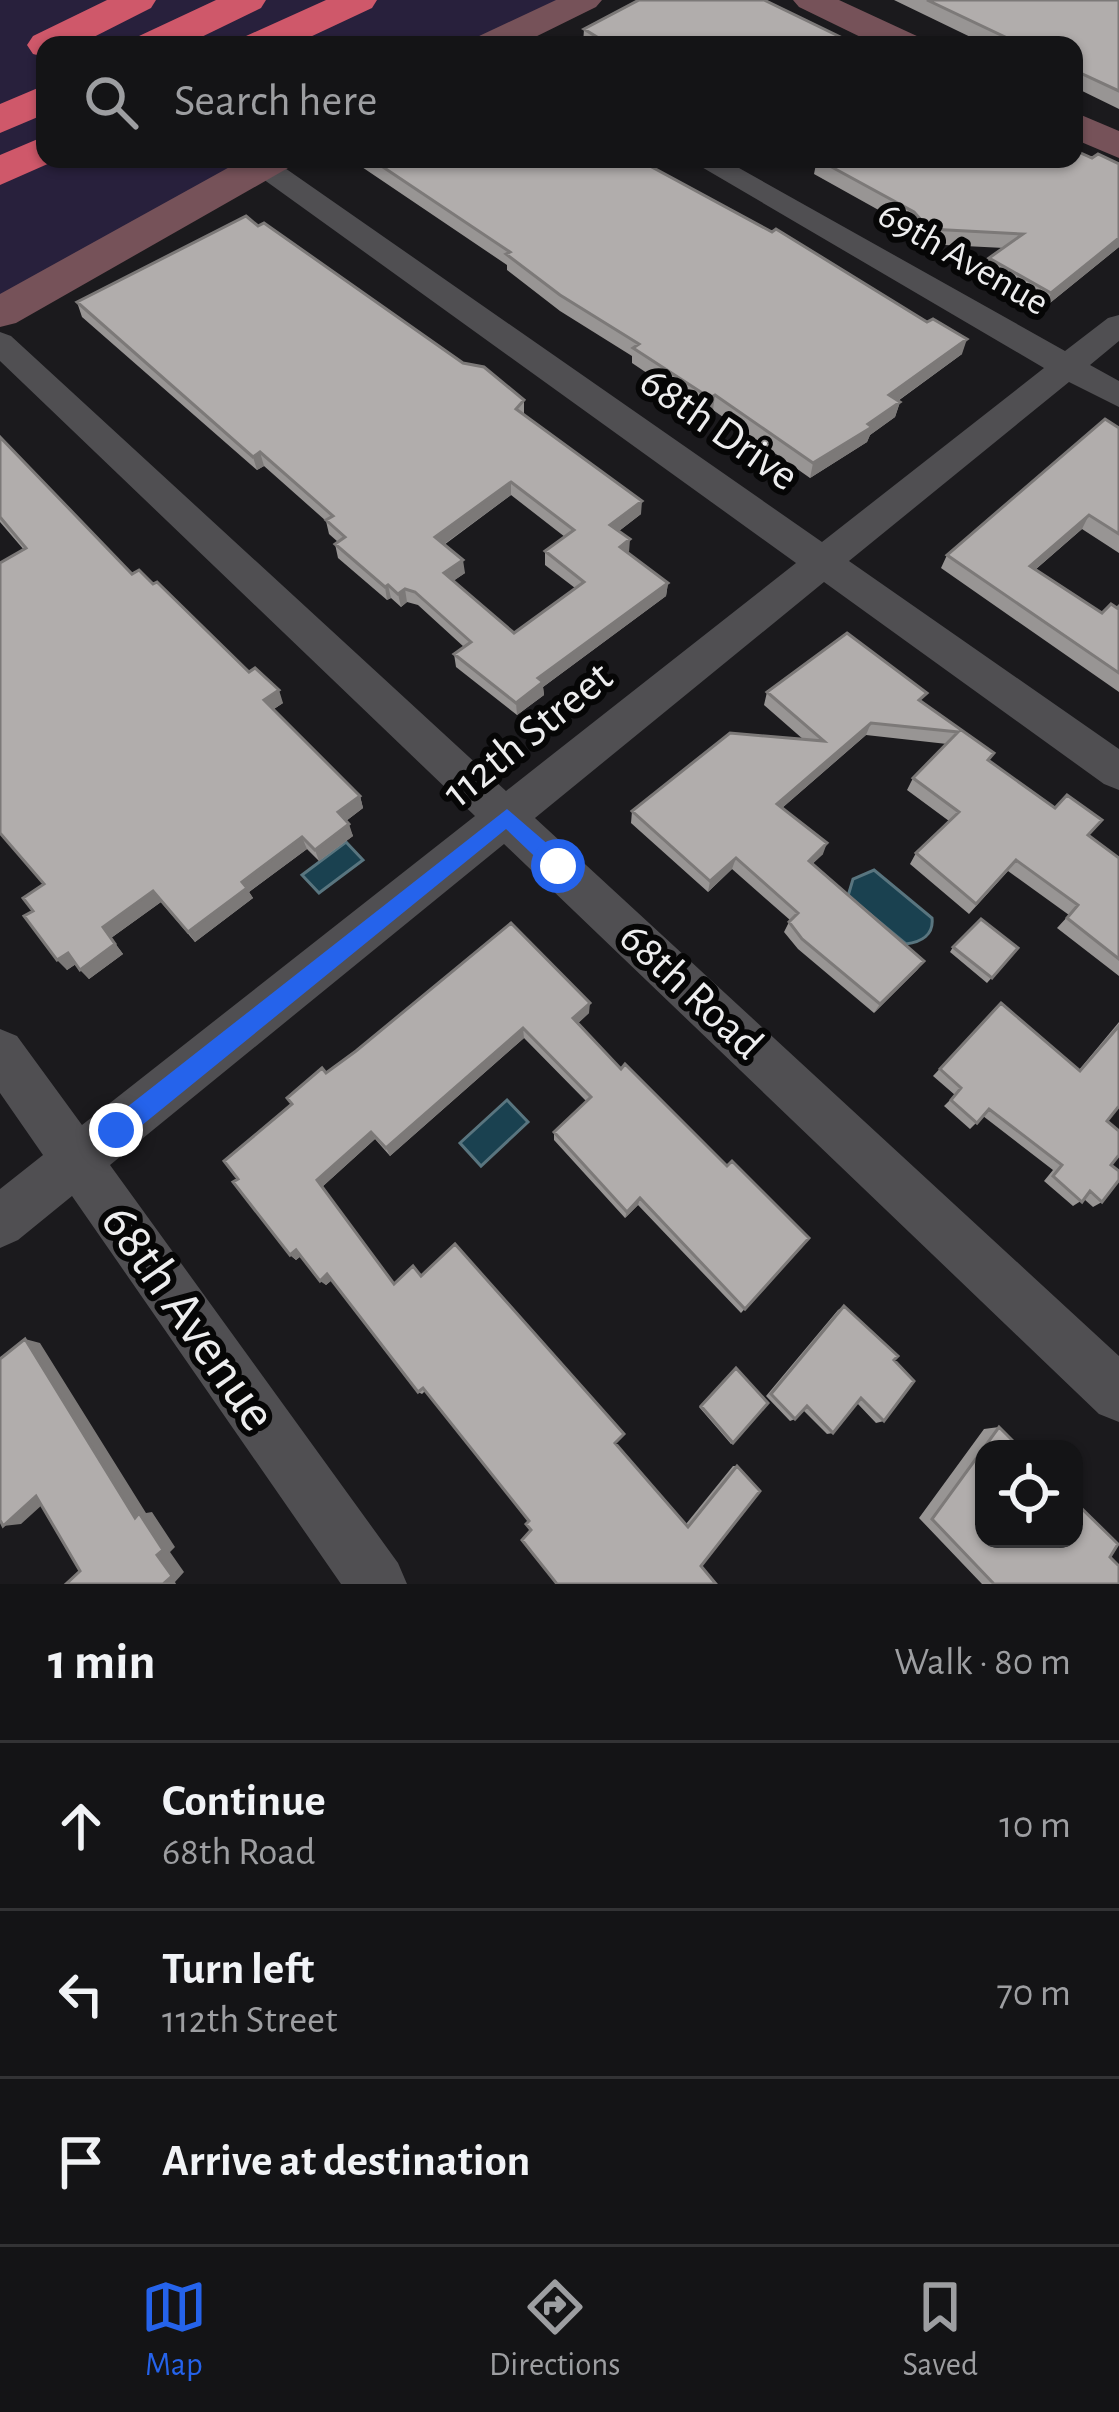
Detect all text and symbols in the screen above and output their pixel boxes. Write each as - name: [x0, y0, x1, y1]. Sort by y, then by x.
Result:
- search box: [36, 36, 1083, 168]
- icon: search: [78, 69, 144, 135]
- text: Search here: [174, 79, 377, 124]
- street label: 69th Avenue: [871, 195, 1055, 323]
- street label: 68th Drive: [632, 359, 806, 499]
- street label: 112th Street: [435, 654, 621, 816]
- route start: [531, 839, 585, 893]
- street label: 68th Road: [611, 914, 771, 1068]
- route end: [89, 1103, 143, 1157]
- street label: 68th Avenue: [91, 1195, 285, 1441]
- map controls: [975, 1440, 1083, 1548]
- button: locate: [975, 1440, 1083, 1548]
- text: 1 min: [48, 1637, 156, 1688]
- text: Walk · 80 m: [894, 1643, 1071, 1682]
- text: Continue: [162, 1779, 326, 1824]
- icon: ahead: [48, 1793, 114, 1859]
- text: 10 m: [999, 1806, 1071, 1845]
- text: 68th Road: [162, 1833, 316, 1872]
- text: Turn left: [162, 1947, 314, 1992]
- icon: left: [48, 1961, 114, 2027]
- text: 70 m: [997, 1974, 1071, 2013]
- text: 112th Street: [162, 2001, 338, 2040]
- icon: arrive: [48, 2129, 114, 2195]
- text: Arrive at destination: [162, 2139, 530, 2184]
- tab: Map: [141, 2274, 207, 2386]
- tab: Directions: [489, 2274, 620, 2386]
- tab: Saved: [902, 2274, 978, 2386]

